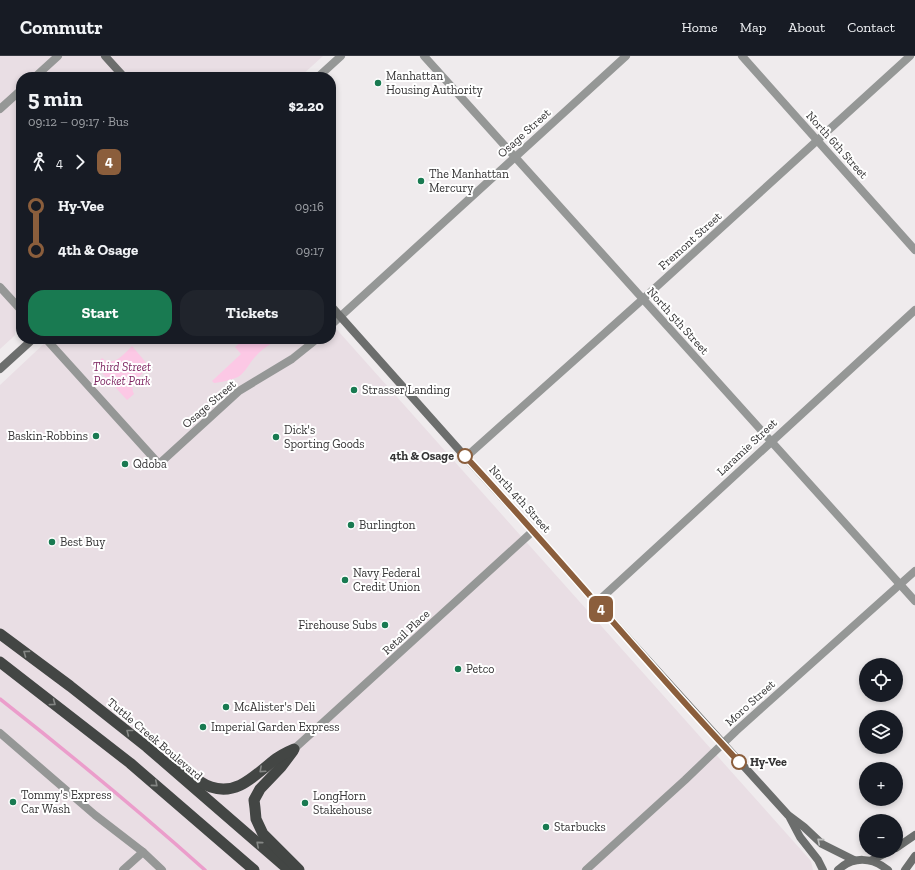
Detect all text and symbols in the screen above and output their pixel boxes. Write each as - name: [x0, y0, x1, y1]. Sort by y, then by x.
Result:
- text: Commutr: [20, 16, 103, 39]
- text: Home: [682, 19, 718, 36]
- text: Map: [740, 19, 766, 36]
- text: About: [788, 19, 825, 36]
- text: Contact: [847, 19, 895, 36]
- place label: Manhattan Housing Authority: [386, 69, 484, 97]
- marker: Manhattan Housing Authority: [373, 78, 383, 88]
- text: 5 min: [28, 85, 83, 112]
- text: $2.20: [288, 97, 324, 115]
- street label: Osage Street: [495, 105, 554, 160]
- street label: North 6th Street: [803, 109, 871, 182]
- text: 09:12 – 09:17 · Bus: [28, 114, 129, 129]
- icon: walk: [28, 151, 50, 173]
- icon: forward: [69, 151, 91, 173]
- text: 4: [105, 153, 113, 170]
- text: 4: [56, 155, 63, 170]
- place label: The Manhattan Mercury: [429, 167, 509, 195]
- marker: The Manhattan Mercury: [416, 176, 426, 186]
- text: Hy-Vee: [58, 197, 104, 215]
- text: 09:16: [295, 199, 324, 214]
- street label: Fremont Street: [656, 209, 725, 273]
- text: 4th & Osage: [58, 241, 138, 259]
- text: 09:17: [296, 243, 324, 258]
- street label: North 5th Street: [644, 285, 712, 358]
- button: Start: [28, 290, 172, 336]
- button: Tickets: [180, 290, 324, 336]
- park label: Third Street Pocket Park: [93, 360, 151, 388]
- street label: Osage Street: [179, 377, 239, 431]
- place label: Strasser Landing: [362, 383, 450, 397]
- marker: Strasser Landing: [349, 385, 359, 395]
- street label: Laramie Street: [714, 415, 780, 478]
- place label: Dick's Sporting Goods: [284, 423, 365, 451]
- place label: Baskin-Robbins: [8, 429, 88, 443]
- marker: Baskin-Robbins: [91, 431, 101, 441]
- marker: Dick's Sporting Goods: [271, 432, 281, 442]
- marker: 4th & Osage: [457, 448, 473, 464]
- place label: 4th & Osage: [390, 449, 454, 463]
- place label: Qdoba: [133, 457, 167, 471]
- marker: Qdoba: [120, 459, 130, 469]
- street label: North 4th Street: [486, 463, 554, 536]
- place label: Burlington: [359, 518, 416, 532]
- marker: Burlington: [346, 520, 356, 530]
- place label: Best Buy: [60, 535, 106, 549]
- marker: Best Buy: [47, 537, 57, 547]
- place label: Navy Federal Credit Union: [353, 566, 420, 594]
- marker: Navy Federal Credit Union: [340, 575, 350, 585]
- line badge: 4: [588, 596, 614, 622]
- text: 4: [597, 600, 605, 617]
- street label: Retail Place: [379, 606, 433, 657]
- place label: Firehouse Subs: [298, 618, 377, 632]
- marker: Firehouse Subs: [380, 620, 390, 630]
- one-way arrow: [23, 651, 30, 658]
- map controls: [859, 658, 903, 858]
- button: locate: [859, 658, 903, 702]
- place label: Petco: [466, 662, 494, 676]
- marker: Petco: [453, 664, 463, 674]
- street label: Moro Street: [722, 677, 778, 729]
- street label: Tuttle Creek Boulevard: [105, 695, 206, 783]
- one-way arrow: [49, 698, 56, 705]
- place label: McAlister's Deli: [234, 700, 316, 714]
- marker: McAlister's Deli: [221, 702, 231, 712]
- button: layers: [859, 710, 903, 754]
- place label: Imperial Garden Express: [211, 720, 340, 734]
- marker: Imperial Garden Express: [198, 722, 208, 732]
- one-way arrow: [126, 730, 133, 737]
- marker: Hy-Vee: [731, 754, 747, 770]
- place label: Hy-Vee: [750, 755, 787, 769]
- button: +: [859, 762, 903, 806]
- one-way arrow: [259, 765, 267, 773]
- one-way arrow: [150, 780, 157, 787]
- place label: Tommy's Express Car Wash: [21, 788, 112, 816]
- place label: LongHorn Stakehouse: [313, 789, 372, 817]
- marker: Tommy's Express Car Wash: [8, 797, 18, 807]
- marker: LongHorn Stakehouse: [300, 798, 310, 808]
- button: −: [859, 814, 903, 858]
- place label: Starbucks: [554, 820, 606, 834]
- marker: Starbucks: [541, 822, 551, 832]
- one-way arrow: [817, 839, 825, 846]
- one-way arrow: [257, 842, 264, 849]

